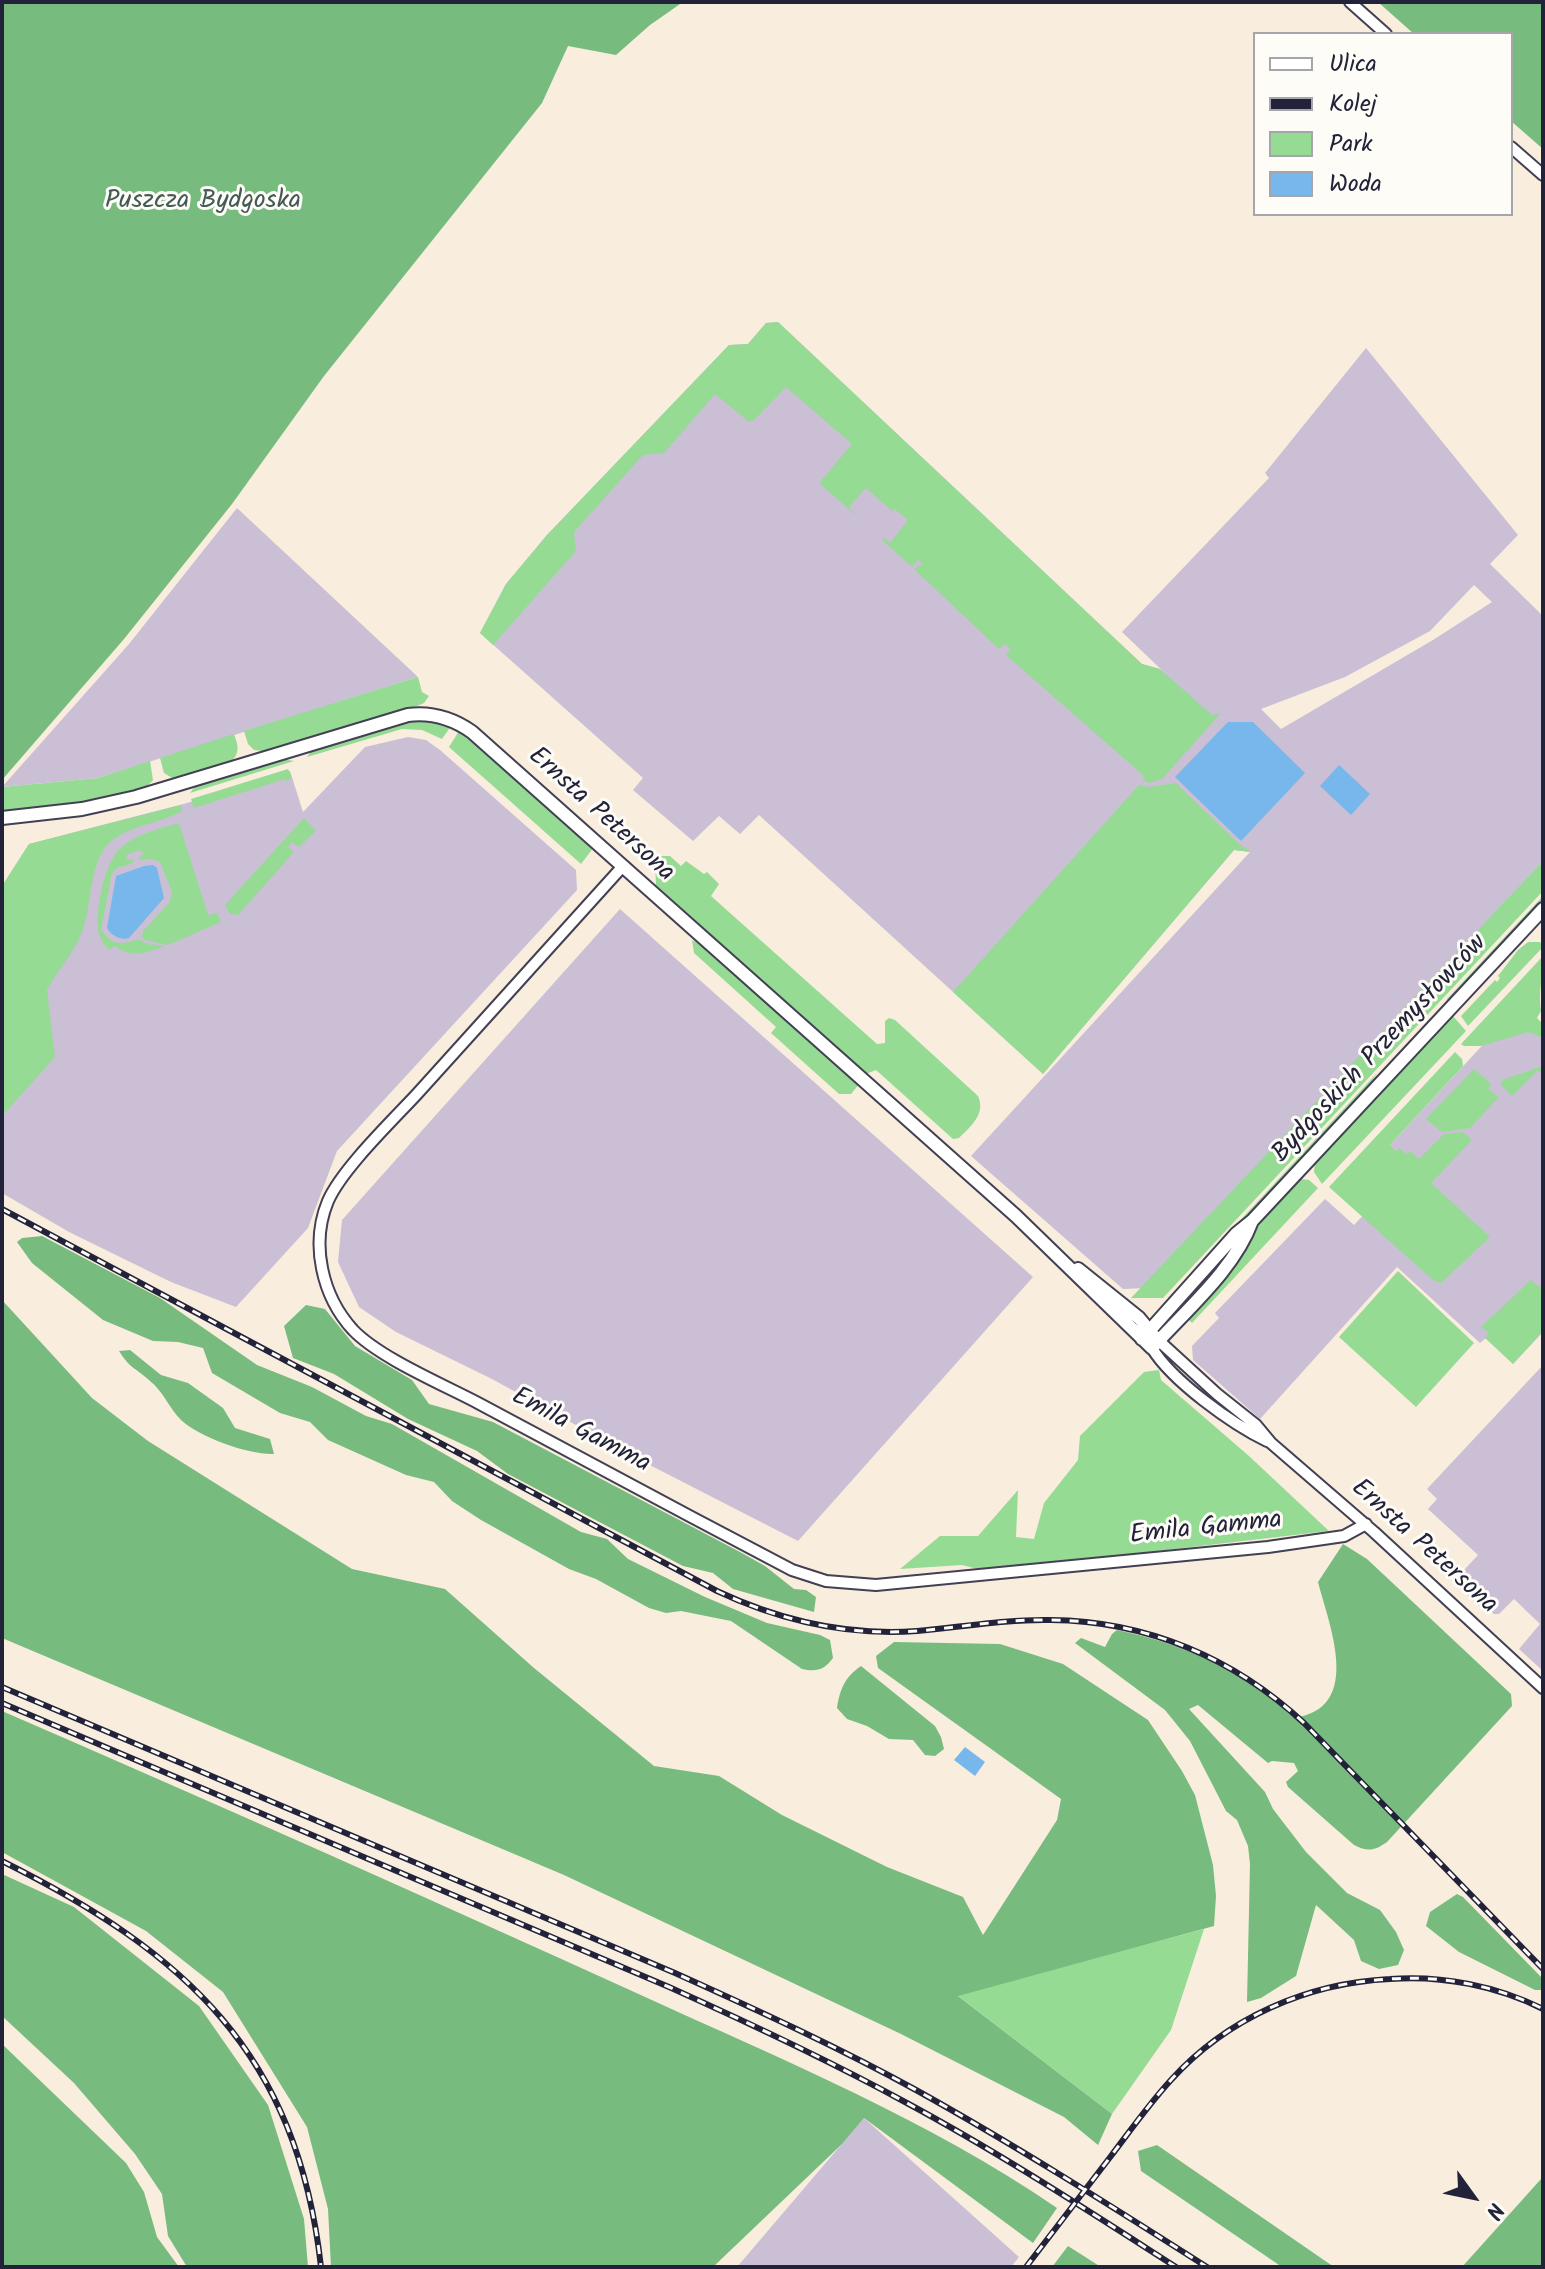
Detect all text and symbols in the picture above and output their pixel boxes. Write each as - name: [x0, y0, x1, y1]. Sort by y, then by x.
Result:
- legend: [1253, 32, 1513, 216]
- text: Ulica: [1329, 45, 1377, 84]
- text: Kolej: [1329, 85, 1377, 124]
- text: Park: [1329, 125, 1373, 164]
- text: Woda: [1329, 165, 1382, 204]
- park label: Puszcza Bydgoska: [105, 187, 301, 219]
- street label: Ernsta Petersona: [520, 742, 680, 890]
- street label: Bydgoskich Przemysłowców: [1267, 929, 1495, 1171]
- street label: Emila Gamma: [505, 1382, 655, 1482]
- street label: Ernsta Petersona: [1343, 1474, 1503, 1622]
- street label: Emila Gamma: [1128, 1507, 1284, 1553]
- north arrow: [1433, 2157, 1513, 2237]
- text: N: [1475, 2195, 1512, 2226]

